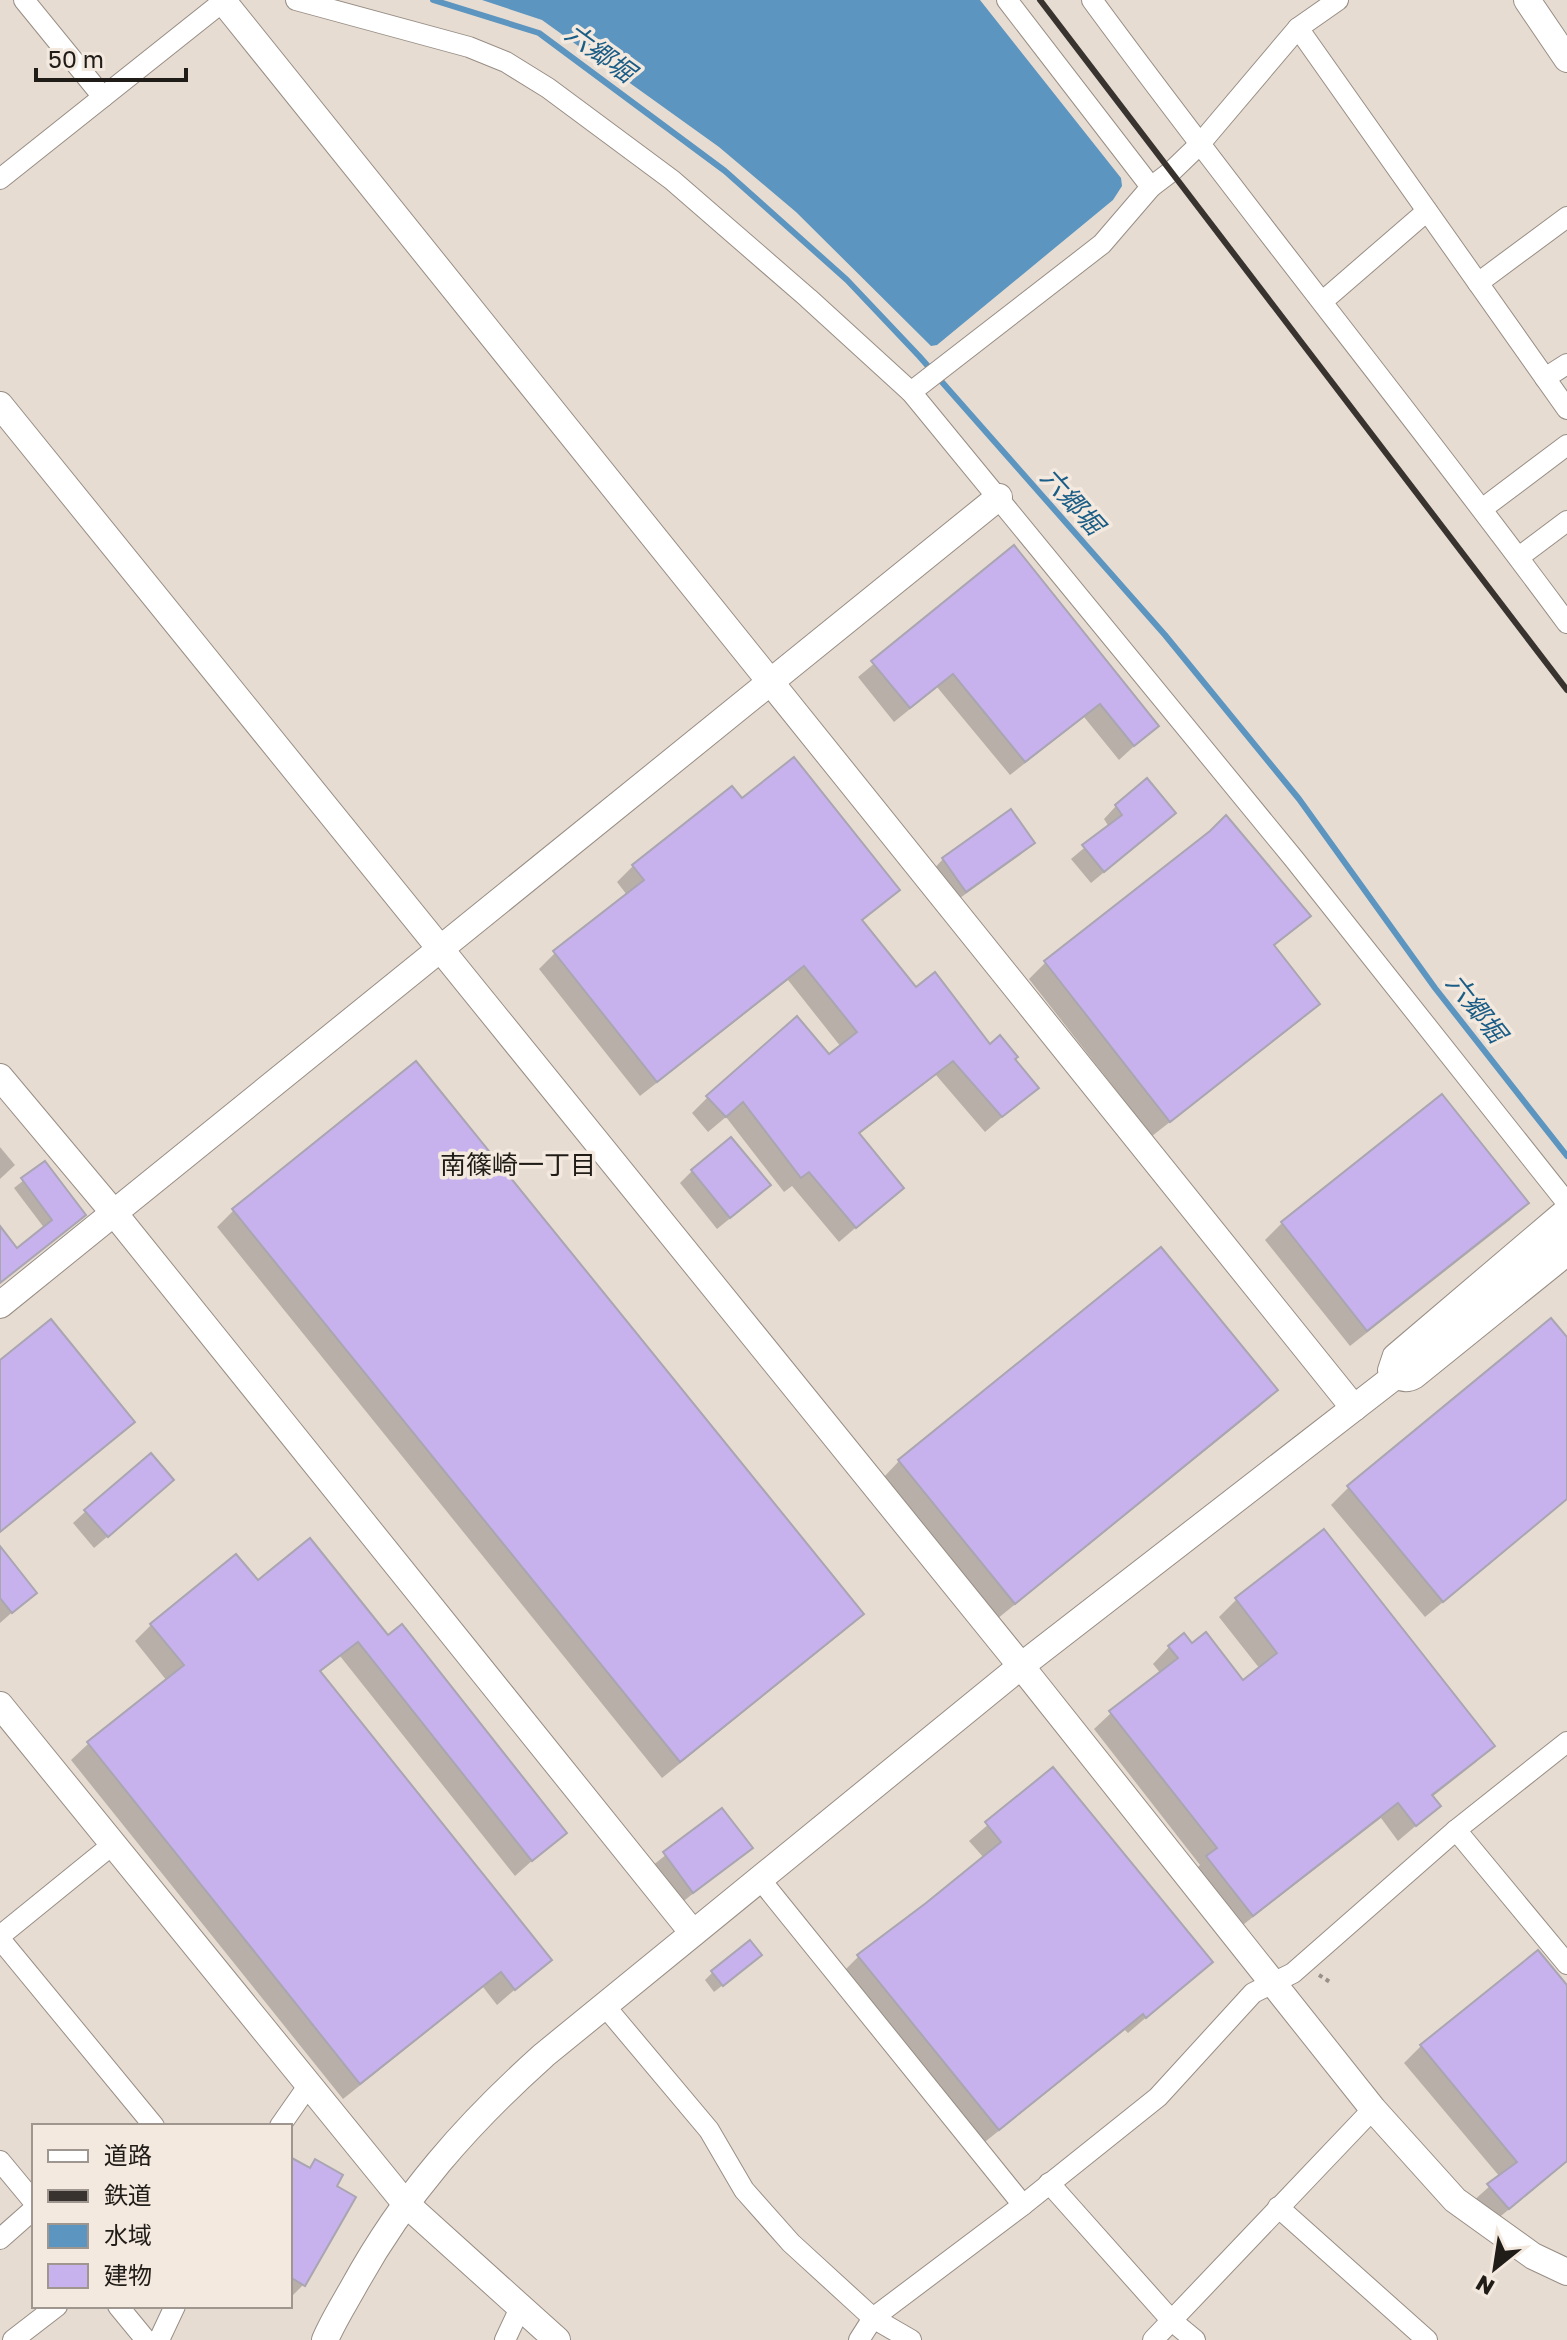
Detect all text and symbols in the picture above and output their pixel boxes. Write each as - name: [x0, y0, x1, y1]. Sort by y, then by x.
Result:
- water label: 六郷堀: [560, 17, 644, 90]
- scale bar: [36, 32, 186, 82]
- text: 50 m: [48, 44, 104, 73]
- water label: 六郷堀: [1035, 461, 1113, 543]
- water label: 六郷堀: [1440, 967, 1515, 1051]
- district label: 南篠崎一丁目: [440, 1149, 596, 1180]
- legend: [32, 2124, 292, 2308]
- text: 道路: [104, 2140, 152, 2169]
- text: 鉄道: [104, 2180, 152, 2209]
- text: 水域: [104, 2220, 152, 2249]
- north arrow: [1455, 2228, 1535, 2308]
- text: 建物: [104, 2260, 152, 2289]
- text: N: [1471, 2270, 1499, 2302]

